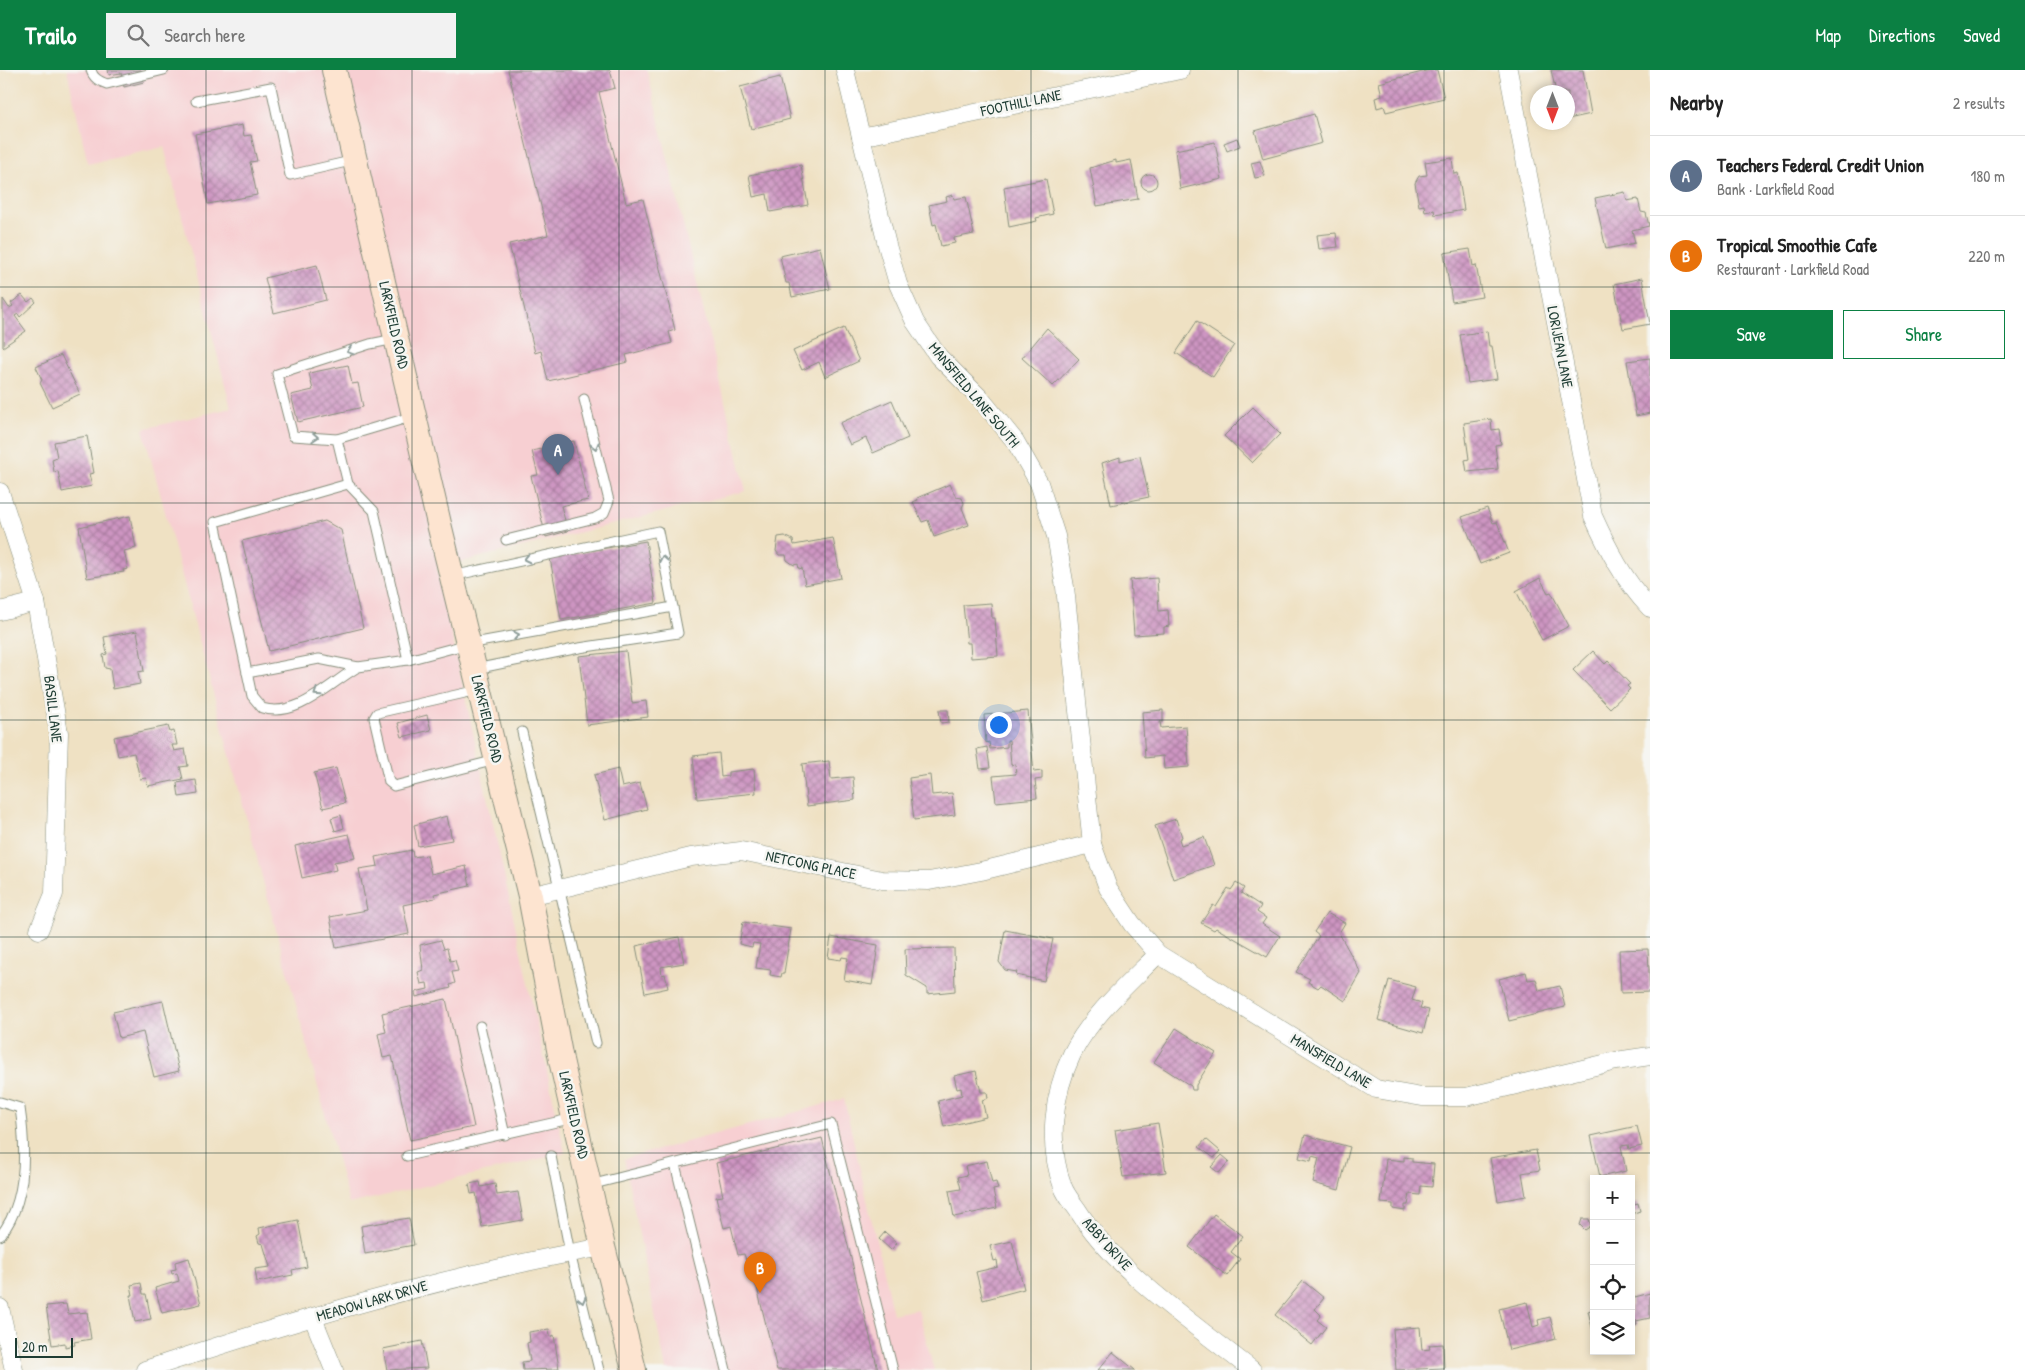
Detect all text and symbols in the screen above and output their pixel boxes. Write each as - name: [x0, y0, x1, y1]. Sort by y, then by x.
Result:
- search box: [106, 13, 456, 58]
- text: Trailo: [25, 19, 76, 51]
- icon: search: [124, 21, 152, 49]
- text: Search here: [164, 22, 246, 48]
- text: Map: [1816, 23, 1841, 48]
- text: Directions: [1869, 23, 1935, 48]
- text: Saved: [1963, 23, 2000, 48]
- street label: FOOTHILL LANE: [978, 84, 1064, 122]
- north arrow: [1530, 85, 1575, 130]
- text: Nearby: [1670, 88, 1723, 117]
- text: 2 results: [1953, 92, 2005, 114]
- text: Teachers Federal Credit Union: [1717, 152, 1924, 178]
- text: A: [1682, 165, 1690, 187]
- text: 180 m: [1971, 165, 2005, 187]
- text: Bank · Larkfield Road: [1717, 178, 1834, 200]
- text: Tropical Smoothie Cafe: [1717, 232, 1877, 258]
- text: B: [1682, 245, 1690, 267]
- text: 220 m: [1968, 245, 2005, 267]
- text: Restaurant · Larkfield Road: [1717, 258, 1869, 280]
- street label: LARKFIELD ROAD: [374, 279, 415, 371]
- street label: LORIJEAN LANE: [1542, 304, 1579, 390]
- button: Save: [1670, 310, 1833, 359]
- button: Share: [1843, 310, 2005, 359]
- street label: MANSFIELD LANE SOUTH: [924, 338, 1025, 452]
- one-way arrow: [346, 345, 355, 355]
- one-way arrow: [311, 432, 319, 443]
- pin: A: [542, 434, 574, 475]
- one-way arrow: [589, 442, 600, 451]
- one-way arrow: [523, 553, 531, 564]
- one-way arrow: [659, 554, 669, 563]
- one-way arrow: [512, 630, 521, 640]
- street label: LARKFIELD ROAD: [467, 673, 509, 765]
- street label: BASILL LANE: [39, 674, 68, 744]
- one-way arrow: [313, 687, 323, 696]
- your location: [986, 712, 1012, 738]
- street label: NETCONG PLACE: [764, 845, 859, 884]
- street label: MANSFIELD LANE: [1287, 1028, 1376, 1093]
- street label: LARKFIELD ROAD: [554, 1069, 595, 1161]
- map controls: [1590, 1175, 1635, 1355]
- button: +: [1590, 1175, 1635, 1220]
- street label: ABBY DRIVE: [1078, 1212, 1137, 1275]
- button: −: [1590, 1220, 1635, 1265]
- pin: B: [744, 1252, 776, 1293]
- button: locate: [1590, 1265, 1635, 1310]
- street label: MEADOW LARK DRIVE: [314, 1275, 430, 1326]
- one-way arrow: [576, 1296, 587, 1305]
- button: layers: [1590, 1310, 1635, 1355]
- scale bar: [15, 1335, 72, 1358]
- text: 20 m: [22, 1337, 48, 1356]

